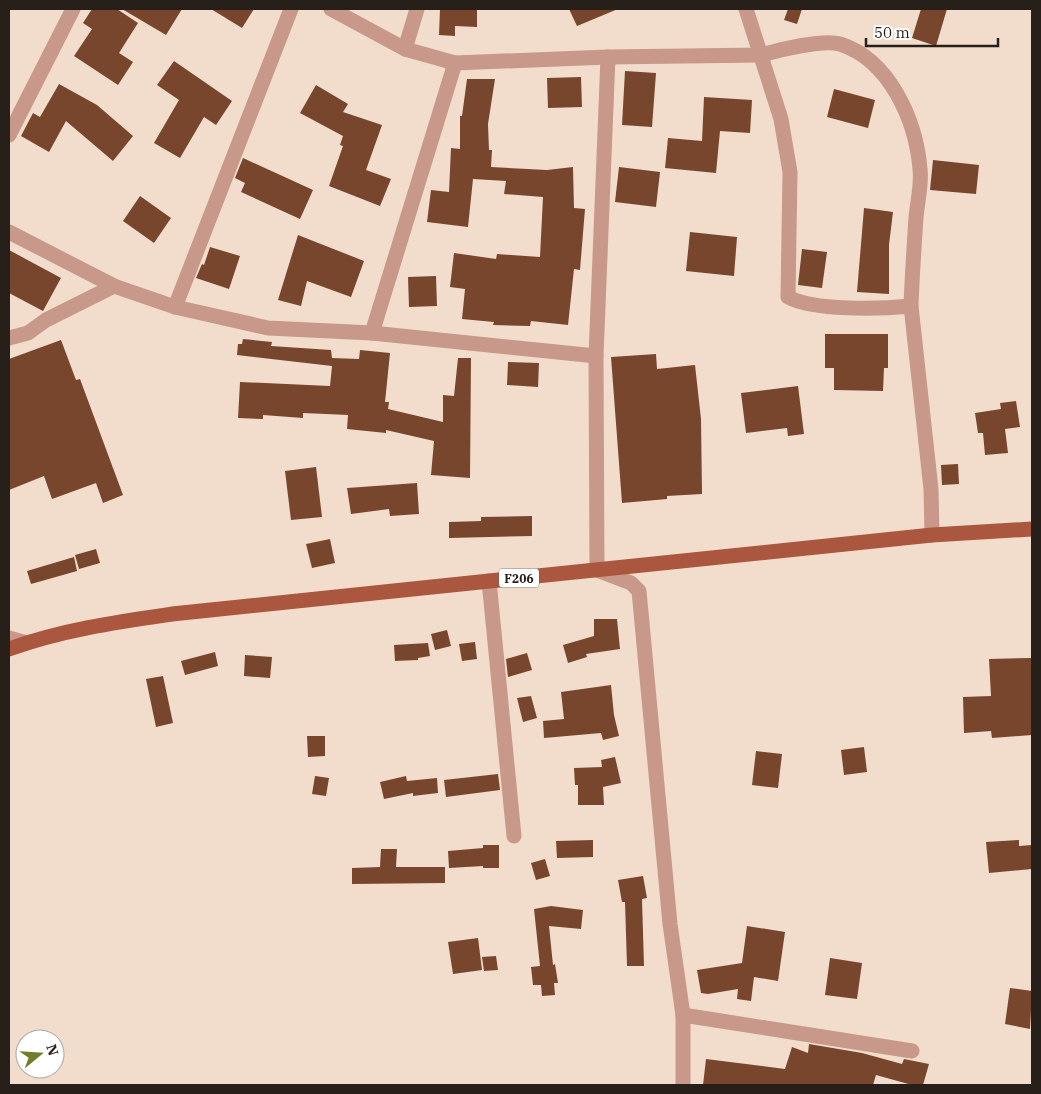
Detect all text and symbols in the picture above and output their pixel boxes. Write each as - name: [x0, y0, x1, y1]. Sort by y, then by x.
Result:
- scale bar: [866, 15, 998, 47]
- text: 50 m: [874, 23, 910, 42]
- road number: F206: [499, 568, 539, 588]
- north arrow: [15, 1029, 65, 1079]
- text: N: [42, 1042, 63, 1058]

